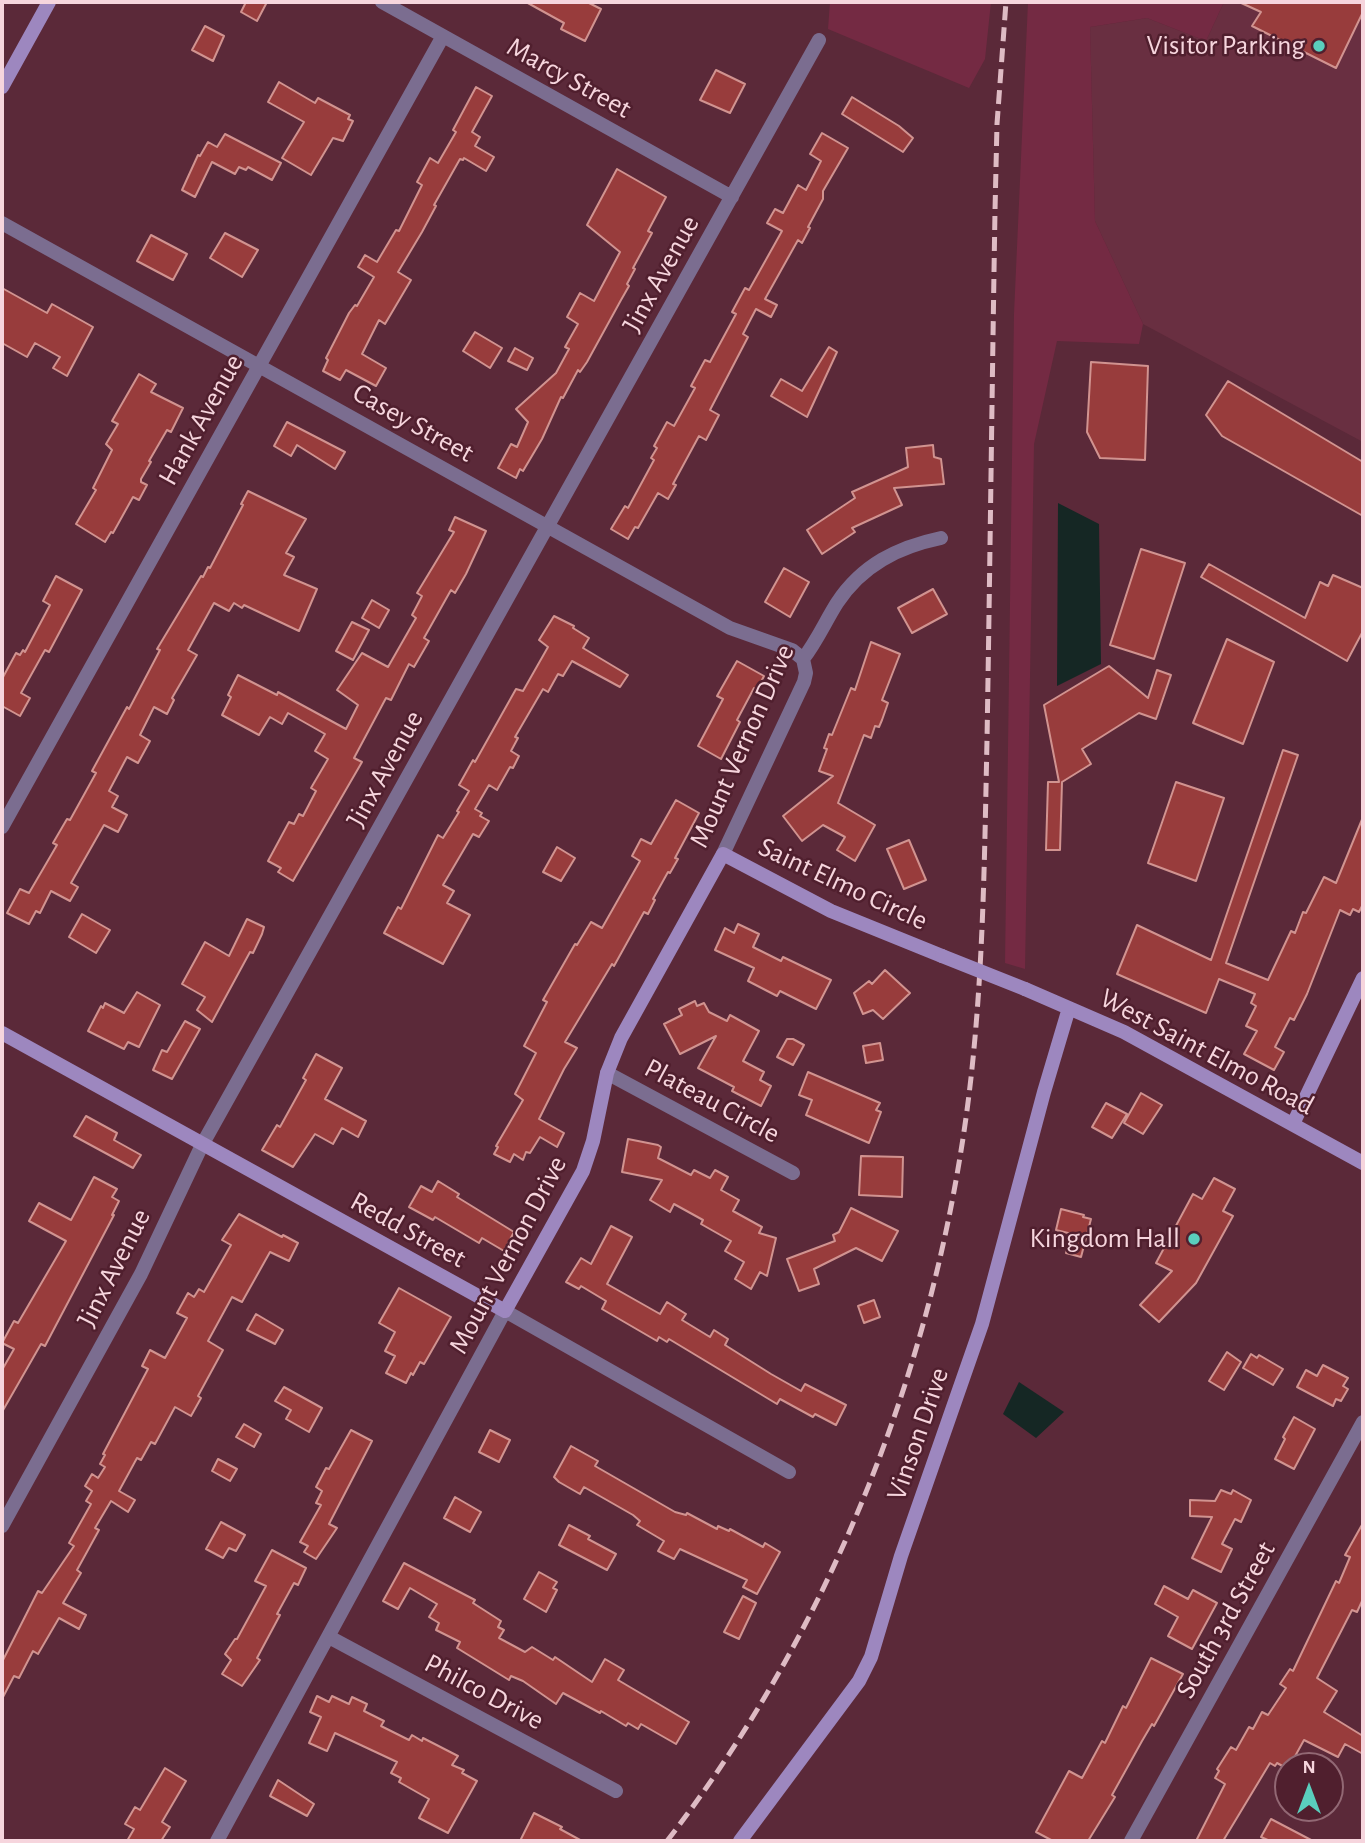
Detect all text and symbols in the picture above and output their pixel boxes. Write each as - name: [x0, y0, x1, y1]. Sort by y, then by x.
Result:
- place label: Visitor Parking: [1146, 29, 1305, 63]
- street label: Marcy Street: [501, 30, 637, 126]
- marker: Visitor Parking: [1311, 38, 1327, 54]
- street label: Jinx Avenue: [615, 210, 707, 338]
- street label: Hank Avenue: [151, 349, 251, 491]
- street label: Casey Street: [347, 376, 479, 470]
- street label: Mount Vernon Drive: [682, 639, 802, 853]
- street label: Jinx Avenue: [339, 705, 431, 833]
- street label: Saint Elmo Circle: [753, 830, 933, 938]
- street label: West Saint Elmo Road: [1094, 981, 1320, 1123]
- street label: Plateau Circle: [638, 1051, 786, 1151]
- street label: Mount Vernon Drive: [442, 1150, 574, 1360]
- street label: Redd Street: [344, 1185, 472, 1275]
- street label: Jinx Avenue: [70, 1203, 158, 1333]
- place label: Kingdom Hall: [1029, 1222, 1180, 1256]
- marker: Kingdom Hall: [1186, 1231, 1202, 1247]
- street label: Vinson Drive: [880, 1363, 956, 1505]
- street label: South 3rd Street: [1169, 1536, 1283, 1704]
- street label: Philco Drive: [419, 1647, 549, 1737]
- north arrow: [1274, 1752, 1344, 1822]
- text: N: [1302, 1758, 1316, 1777]

